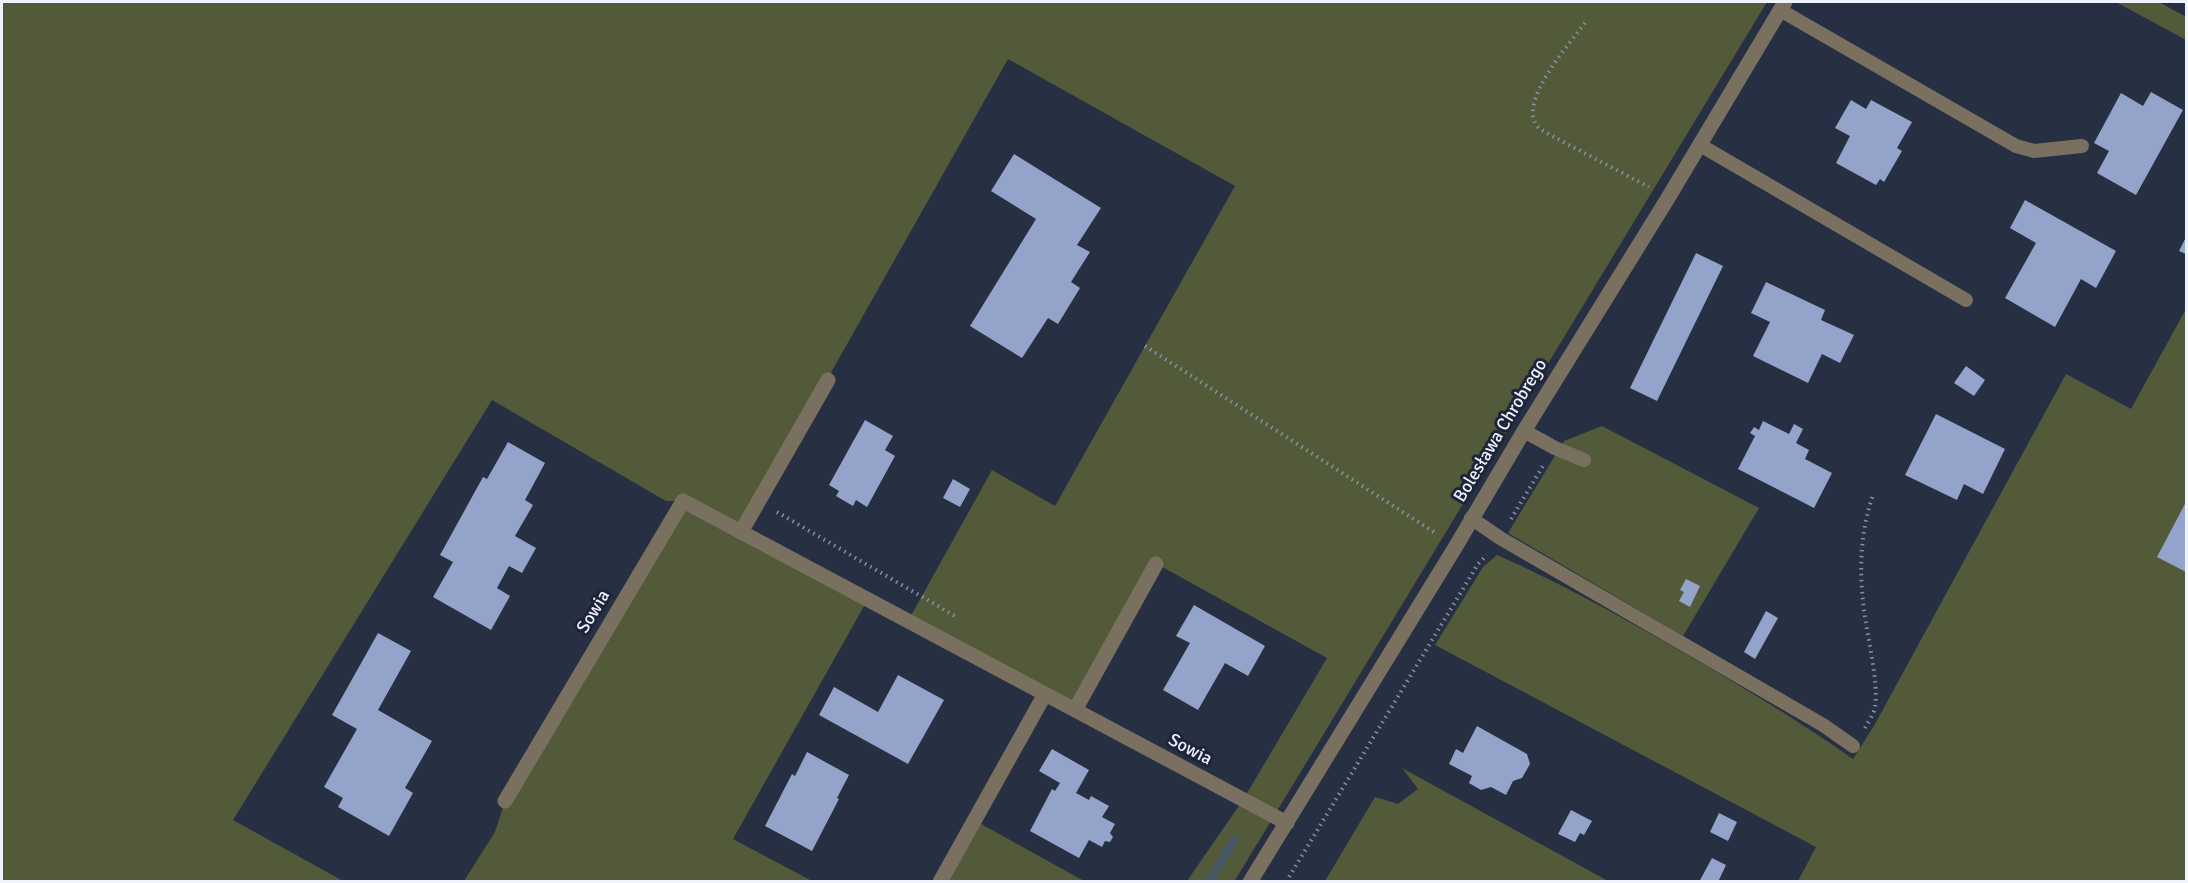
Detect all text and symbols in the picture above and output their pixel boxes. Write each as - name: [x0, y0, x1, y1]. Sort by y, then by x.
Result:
- street label: Bolesława Chrobrego: [1450, 356, 1552, 506]
- street label: Sowia: [573, 587, 615, 637]
- street label: Sowia: [1164, 730, 1216, 770]

